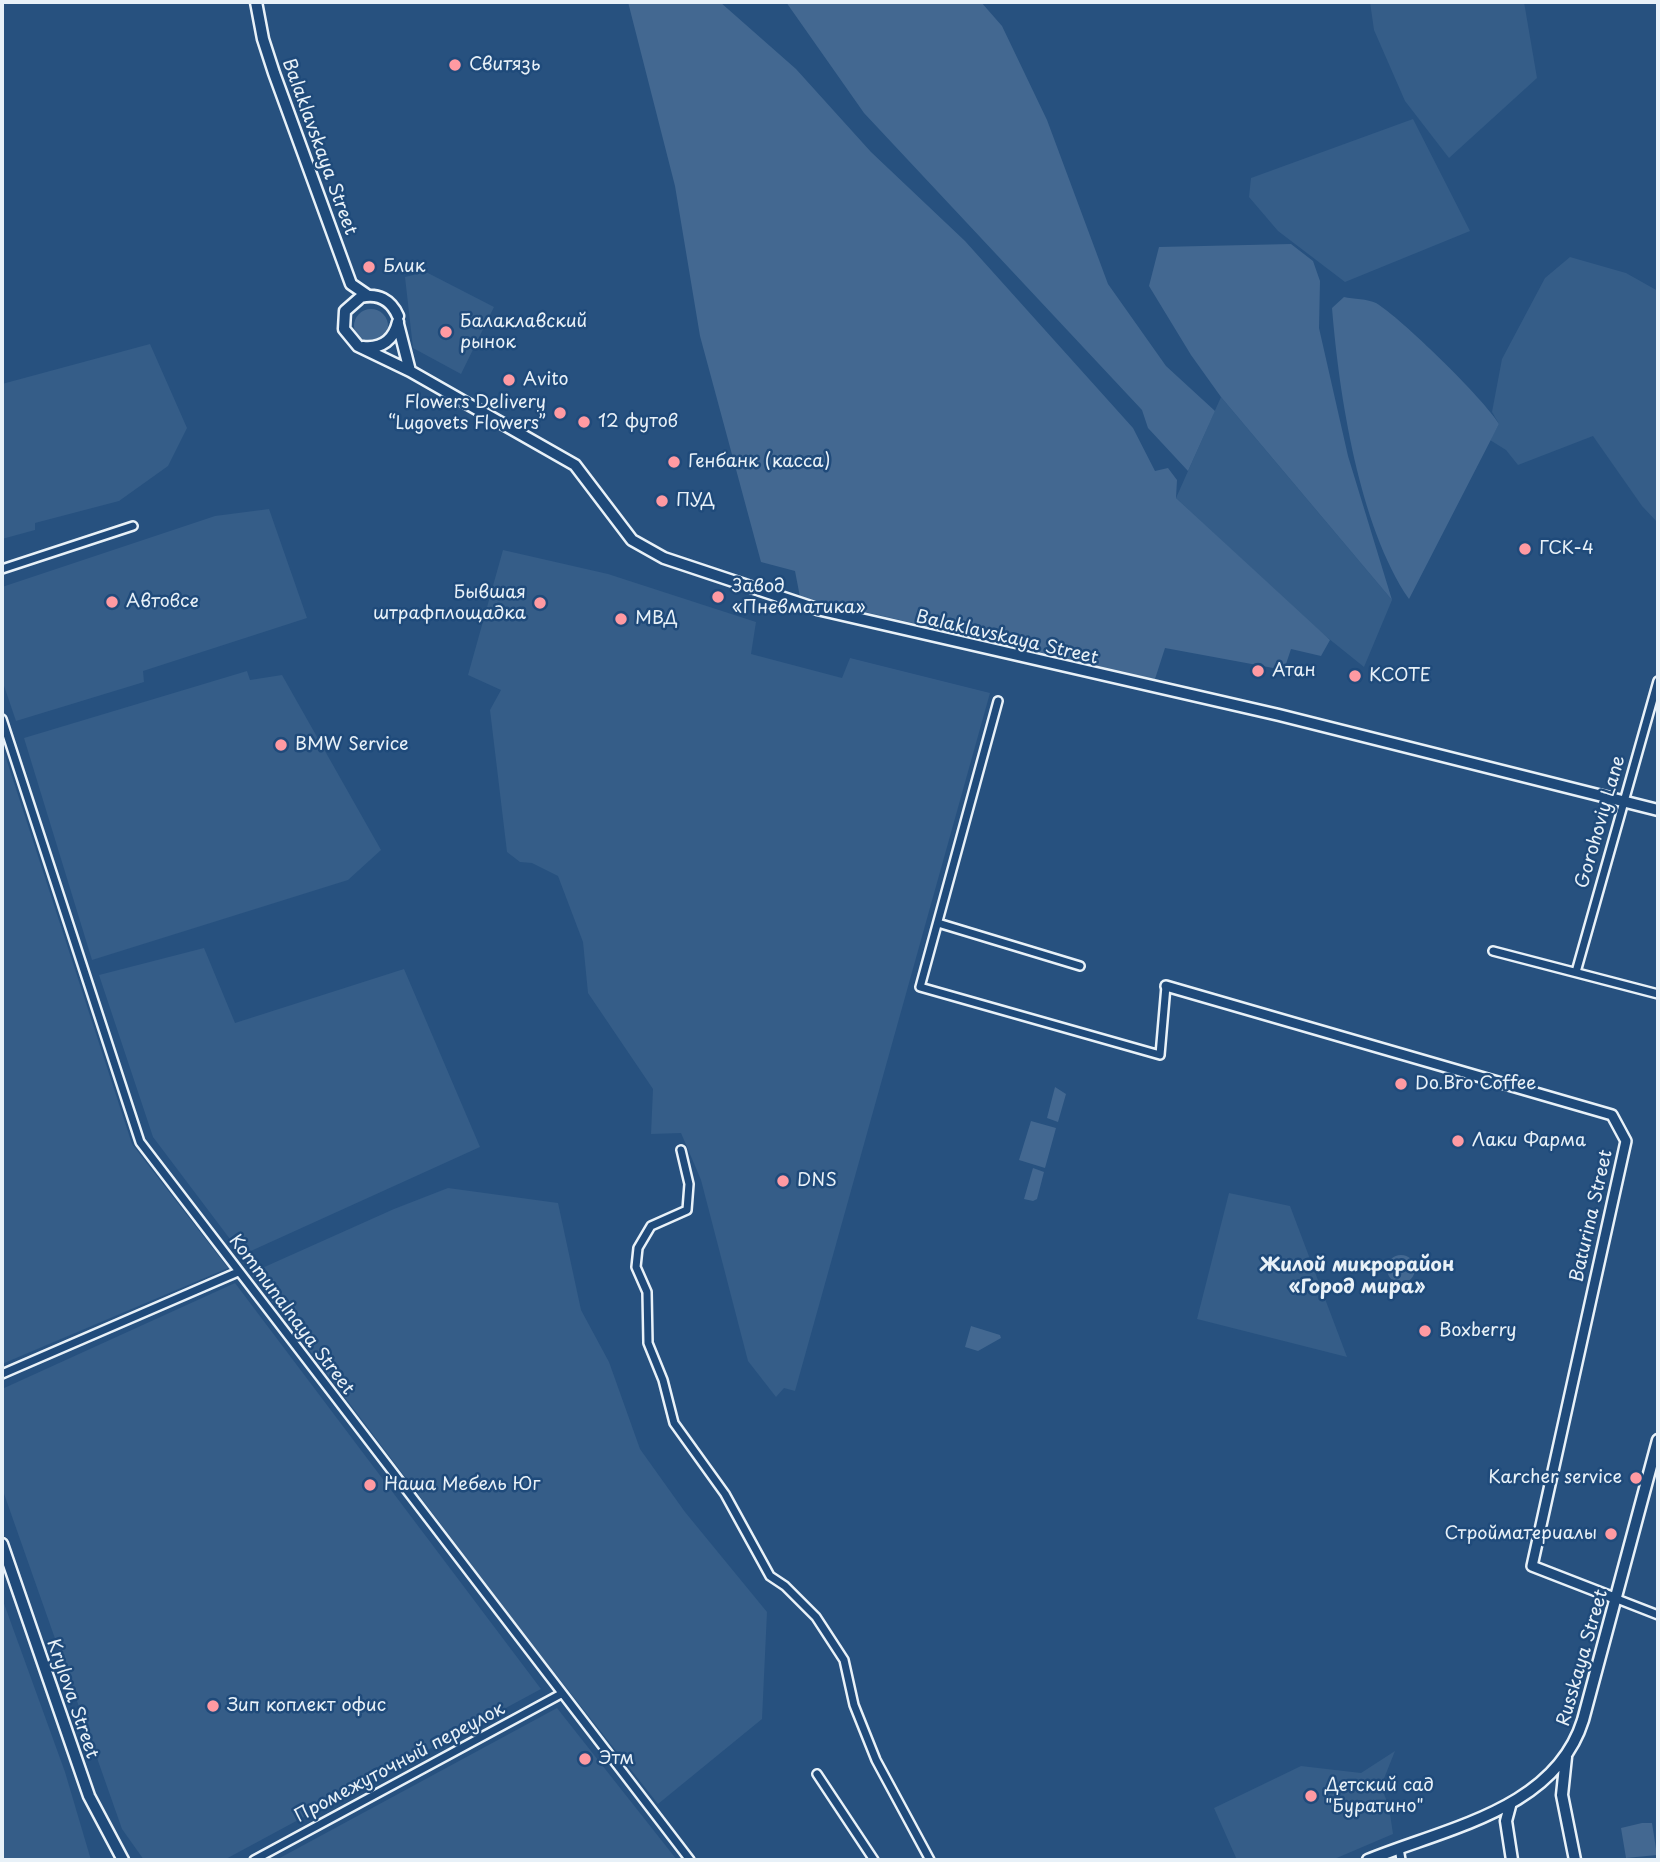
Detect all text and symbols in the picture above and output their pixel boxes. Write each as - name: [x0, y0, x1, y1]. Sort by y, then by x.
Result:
- place label: Свитязь: [469, 54, 540, 76]
- street label: Balaklavskaya Street: [277, 56, 361, 238]
- marker: Свитязь: [447, 57, 463, 73]
- place label: Блик: [383, 256, 425, 278]
- marker: Блик: [361, 259, 377, 275]
- place label: Балаклавский рынок: [460, 311, 587, 354]
- marker: Балаклавский рынок: [438, 324, 454, 340]
- place label: Avito: [523, 369, 569, 391]
- marker: Avito: [501, 372, 517, 388]
- place label: Flowers Delivery “Lugovets Flowers”: [388, 392, 546, 434]
- marker: Flowers Delivery “Lugovets Flowers”: [552, 405, 568, 421]
- place label: 12 футов: [598, 411, 678, 433]
- marker: 12 футов: [576, 414, 592, 430]
- place label: Генбанк (касса): [688, 451, 830, 473]
- marker: Генбанк (касса): [666, 454, 682, 470]
- place label: ПУД: [676, 490, 715, 512]
- marker: ПУД: [654, 493, 670, 509]
- place label: ГСК-4: [1539, 538, 1594, 560]
- marker: ГСК-4: [1517, 541, 1533, 557]
- place label: Завод «Пневматика»: [732, 576, 866, 618]
- place label: Бывшая штрафплощадка: [373, 582, 526, 624]
- marker: Завод «Пневматика»: [710, 589, 726, 605]
- place label: Автовсе: [126, 591, 198, 613]
- marker: Автовсе: [104, 594, 120, 610]
- marker: Бывшая штрафплощадка: [532, 595, 548, 611]
- street label: Balaklavskaya Street: [914, 607, 1100, 669]
- place label: МВД: [635, 608, 678, 630]
- marker: МВД: [613, 611, 629, 627]
- place label: Атан: [1272, 660, 1316, 682]
- marker: Атан: [1250, 663, 1266, 679]
- place label: KCOTE: [1369, 665, 1431, 687]
- marker: KCOTE: [1347, 668, 1363, 684]
- place label: BMW Service: [295, 734, 409, 756]
- marker: BMW Service: [273, 737, 289, 753]
- street label: Gorohoviy Lane: [1572, 753, 1630, 891]
- place label: Do.Bro Coffee: [1415, 1073, 1536, 1095]
- marker: Do.Bro Coffee: [1393, 1076, 1409, 1092]
- place label: Лаки Фарма: [1472, 1130, 1586, 1152]
- marker: Лаки Фарма: [1450, 1133, 1466, 1149]
- street label: Baturina Street: [1566, 1148, 1618, 1284]
- place label: DNS: [797, 1170, 837, 1192]
- marker: DNS: [775, 1173, 791, 1189]
- street label: Kommunalnaya Street: [224, 1231, 358, 1399]
- district label: Жилой микрорайон «Город мира»: [1260, 1255, 1454, 1299]
- place label: Boxberry: [1439, 1320, 1517, 1342]
- marker: Boxberry: [1417, 1323, 1433, 1339]
- place label: Karcher service: [1488, 1467, 1622, 1489]
- marker: Karcher service: [1628, 1470, 1644, 1486]
- place label: Наша Мебель Юг: [384, 1474, 540, 1496]
- marker: Наша Мебель Юг: [362, 1477, 378, 1493]
- place label: Стройматериалы: [1445, 1523, 1597, 1545]
- marker: Стройматериалы: [1603, 1526, 1619, 1542]
- street label: Russkaya Street: [1553, 1587, 1613, 1729]
- street label: Krylova Street: [41, 1636, 103, 1762]
- place label: Зип коплект офис: [227, 1695, 386, 1717]
- marker: Зип коплект офис: [205, 1698, 221, 1714]
- street label: Промежуточный переулок: [291, 1698, 509, 1828]
- place label: Этм: [599, 1748, 634, 1770]
- marker: Этм: [577, 1751, 593, 1767]
- place label: Детский сад "Буратино": [1325, 1775, 1434, 1817]
- marker: Детский сад "Буратино": [1303, 1788, 1319, 1804]

